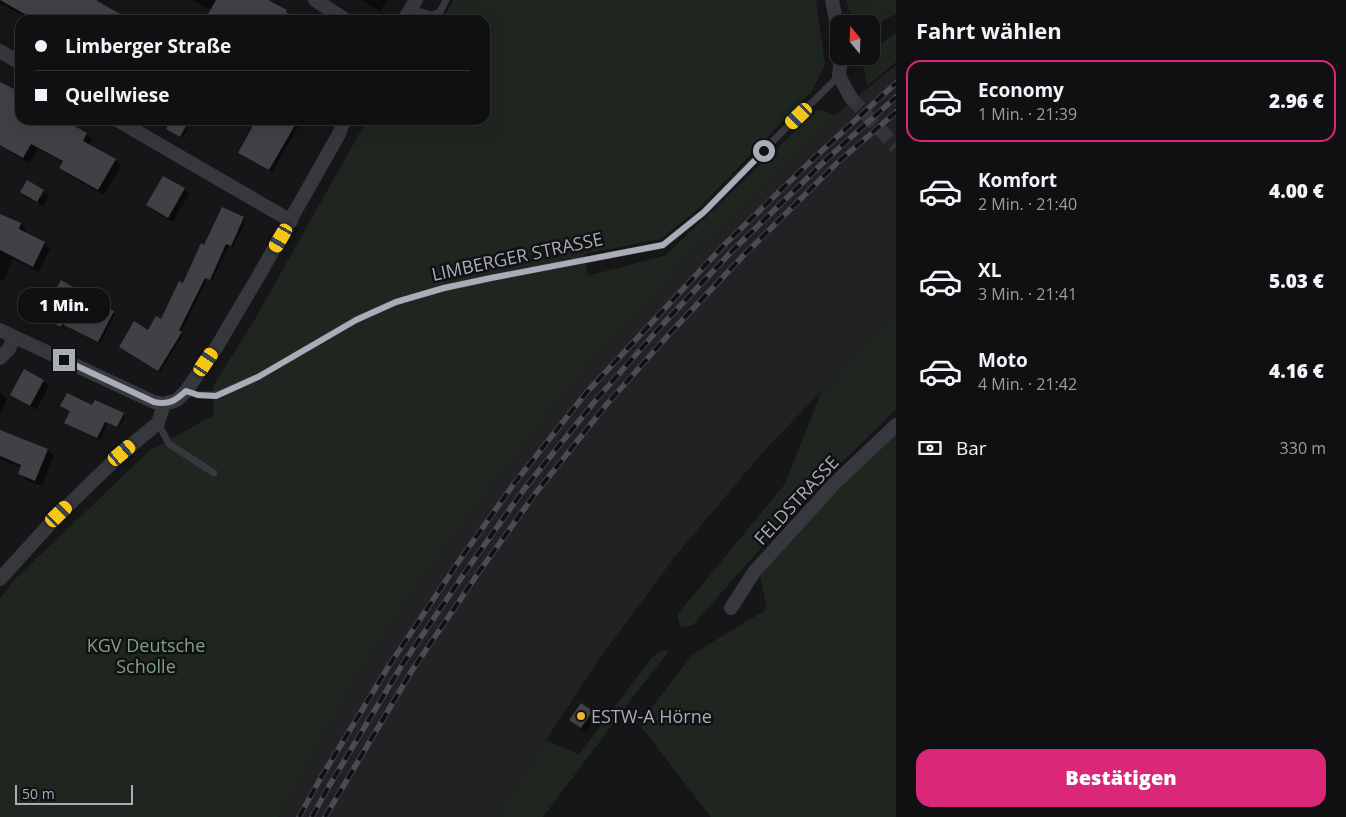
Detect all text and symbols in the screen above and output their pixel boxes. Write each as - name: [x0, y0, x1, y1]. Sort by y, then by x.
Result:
- north arrow: [830, 15, 880, 65]
- map controls: [830, 15, 880, 65]
- text: Fahrt wählen: [916, 15, 1062, 45]
- text: Limberger Straße: [65, 33, 231, 59]
- text: Economy: [978, 77, 1064, 103]
- icon: car: [918, 79, 963, 124]
- text: Quellwiese: [65, 82, 169, 108]
- text: 2.96 €: [1269, 88, 1324, 114]
- car: [782, 100, 815, 132]
- text: 1 Min. · 21:39: [978, 103, 1077, 125]
- route start: [753, 140, 775, 162]
- text: Komfort: [978, 167, 1057, 193]
- icon: car: [918, 169, 963, 214]
- text: 4.00 €: [1269, 178, 1324, 204]
- text: 2 Min. · 21:40: [978, 193, 1077, 215]
- car: [267, 221, 294, 255]
- street label: LIMBERGER STRASSE: [429, 226, 605, 286]
- text: XL: [978, 257, 1001, 283]
- icon: car: [918, 259, 963, 304]
- text: 5.03 €: [1269, 268, 1324, 294]
- text: 3 Min. · 21:41: [978, 283, 1077, 305]
- callout: 1 Min.: [18, 288, 110, 322]
- text: 1 Min.: [39, 294, 89, 316]
- car: [191, 345, 220, 379]
- text: Moto: [978, 347, 1028, 373]
- route end: [53, 349, 75, 371]
- icon: car: [918, 349, 963, 394]
- text: 4.16 €: [1269, 358, 1324, 384]
- text: 4 Min. · 21:42: [978, 373, 1077, 395]
- icon: cash: [916, 434, 944, 462]
- text: Bar: [956, 435, 987, 461]
- text: 330 m: [1280, 437, 1326, 459]
- car: [105, 438, 138, 468]
- street label: FELDSTRASSE: [748, 450, 844, 550]
- car: [42, 498, 75, 530]
- park label: KGV Deutsche Scholle: [87, 633, 205, 678]
- place label: ESTW-A Hörne: [591, 704, 712, 728]
- marker: ESTW-A Hörne: [575, 710, 587, 722]
- button: Bestätigen: [916, 749, 1326, 807]
- scale bar: [15, 782, 132, 805]
- text: 50 m: [22, 784, 55, 803]

